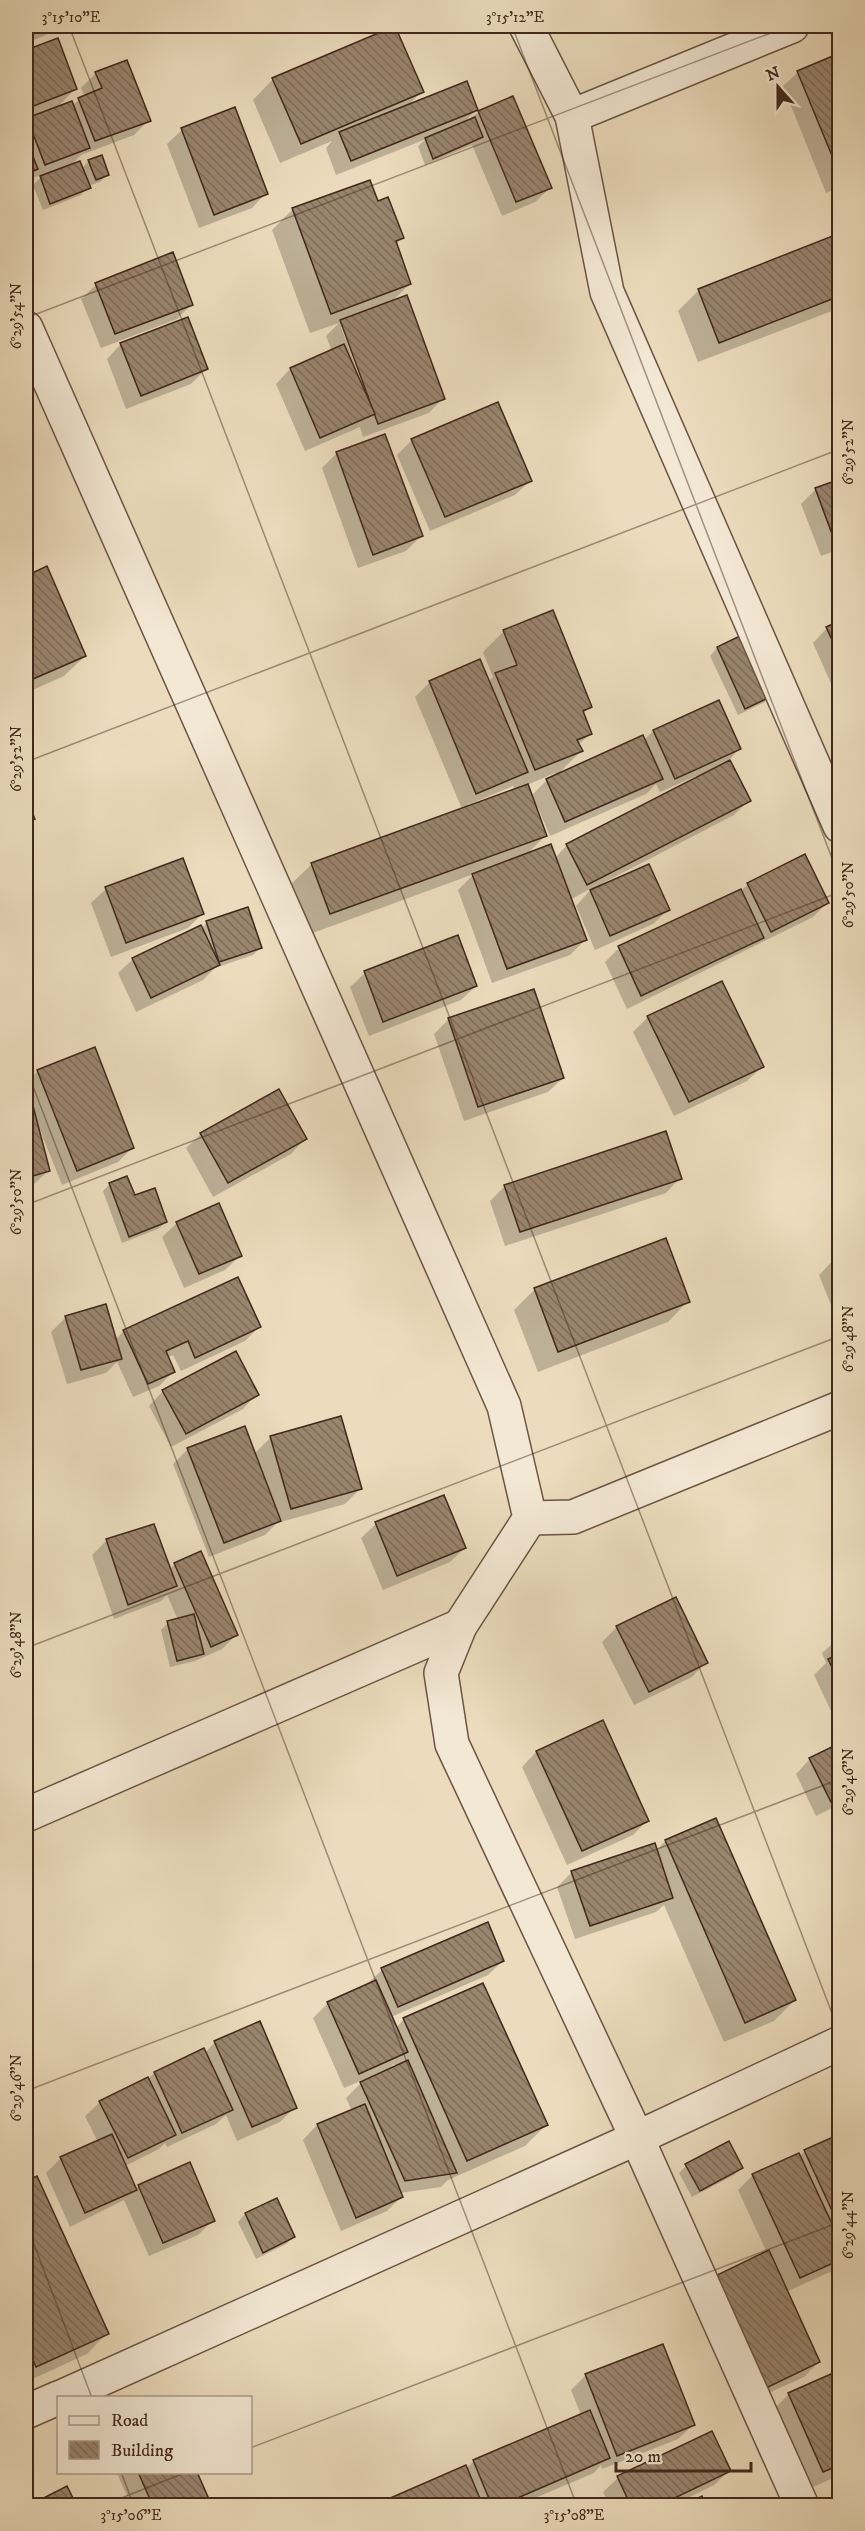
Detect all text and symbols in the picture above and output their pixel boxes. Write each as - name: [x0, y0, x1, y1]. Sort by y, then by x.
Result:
- text: 3°15'10"E: [42, 8, 101, 27]
- text: 3°15'12"E: [486, 8, 544, 27]
- north arrow: [748, 57, 808, 117]
- text: N: [763, 62, 783, 86]
- text: 6°29'54"N: [7, 283, 26, 349]
- text: 6°29'52"N: [839, 419, 858, 485]
- text: 6°29'52"N: [7, 726, 26, 792]
- text: 6°29'50"N: [839, 862, 858, 928]
- text: 6°29'50"N: [7, 1169, 26, 1235]
- text: 6°29'48"N: [839, 1305, 858, 1373]
- text: 6°29'48"N: [7, 1611, 26, 1679]
- text: 6°29'46"N: [839, 1748, 858, 1816]
- text: 6°29'46"N: [7, 2054, 26, 2122]
- text: 6°29'44"N: [839, 2191, 858, 2259]
- legend: [57, 2396, 252, 2474]
- text: Road: [111, 2410, 148, 2432]
- scale bar: [616, 2435, 751, 2473]
- text: Building: [111, 2440, 173, 2462]
- text: 20 m: [625, 2446, 661, 2468]
- text: 3°15'06"E: [100, 2506, 162, 2525]
- text: 3°15'08"E: [544, 2506, 605, 2525]

